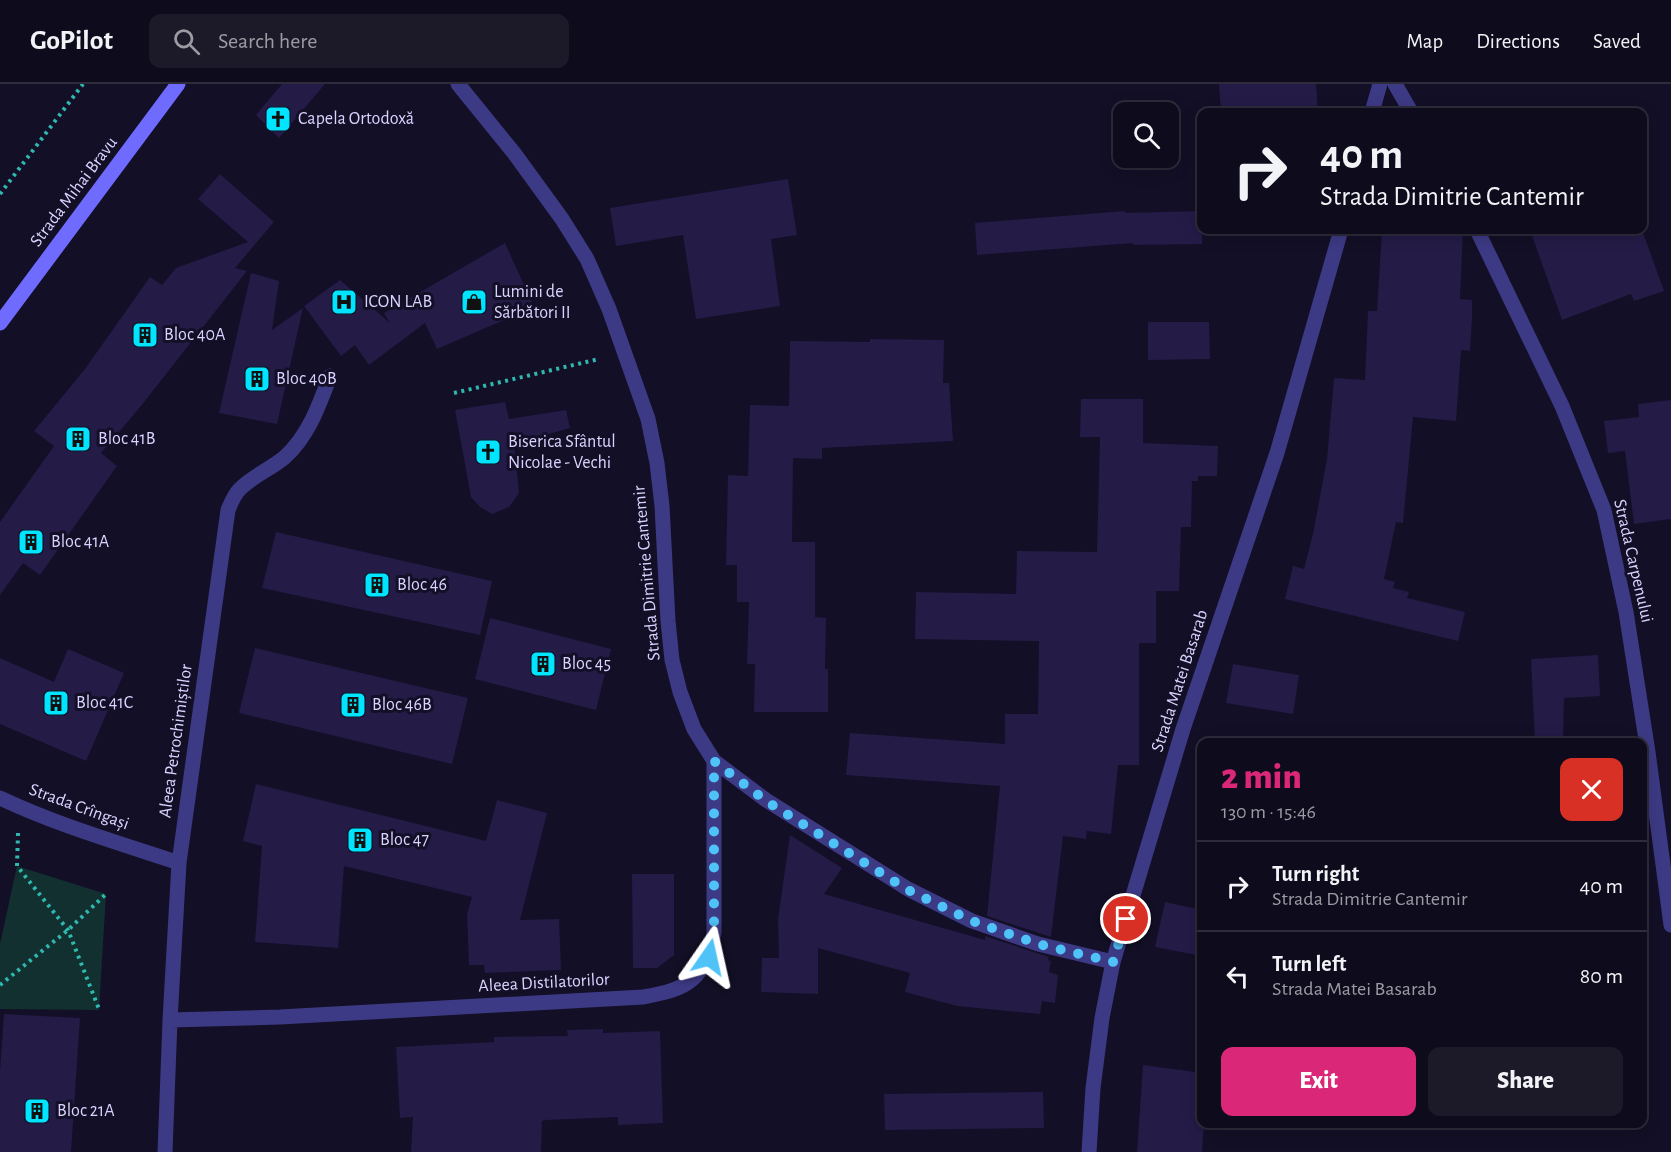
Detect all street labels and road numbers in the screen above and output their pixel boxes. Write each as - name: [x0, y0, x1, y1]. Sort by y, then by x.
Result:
- street label: Strada Mihai Bravu: [27, 134, 121, 250]
- street label: Strada Dimitrie Cantemir: [630, 484, 664, 661]
- street label: Strada Carpenului: [1610, 498, 1656, 624]
- street label: Strada Matei Basarab: [1149, 608, 1211, 754]
- street label: Aleea Petrochimiștilor: [156, 663, 197, 819]
- street label: Strada Crîngași: [26, 781, 131, 834]
- street label: Aleea Distilatorilor: [478, 971, 610, 995]

